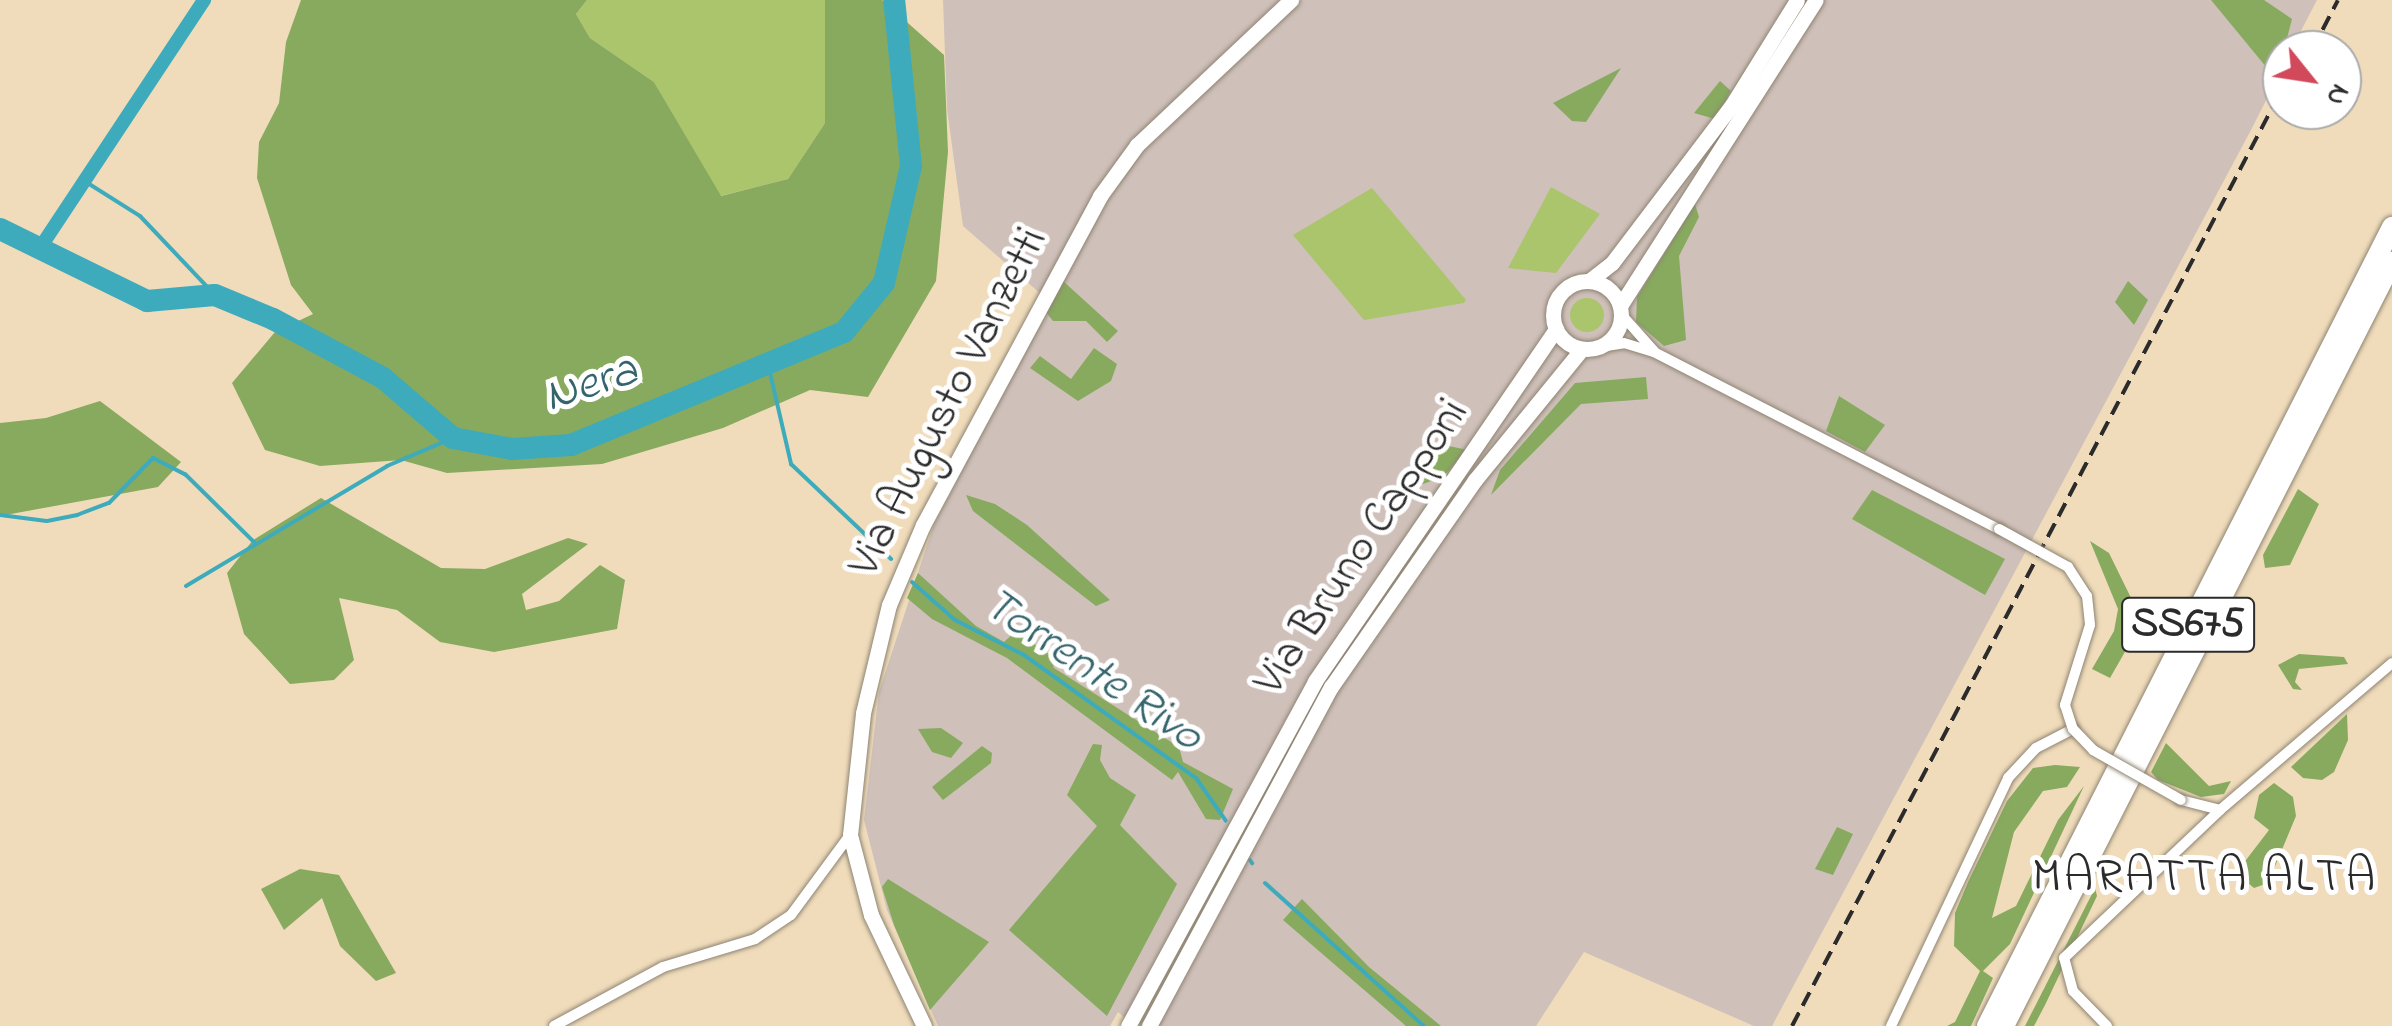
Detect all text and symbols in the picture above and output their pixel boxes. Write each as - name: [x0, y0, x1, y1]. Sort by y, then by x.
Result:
- north arrow: [2262, 30, 2362, 130]
- text: N: [2314, 76, 2359, 113]
- street label: Via Augusto Vanzetti: [839, 220, 1061, 586]
- water label: Nera: [537, 343, 645, 427]
- street label: Via Bruno Capponi: [1244, 390, 1482, 706]
- water label: Torrente Rivo: [971, 576, 1213, 766]
- road number: SS675: [2120, 588, 2256, 662]
- district label: MARATTA ALTA: [2032, 850, 2378, 908]

